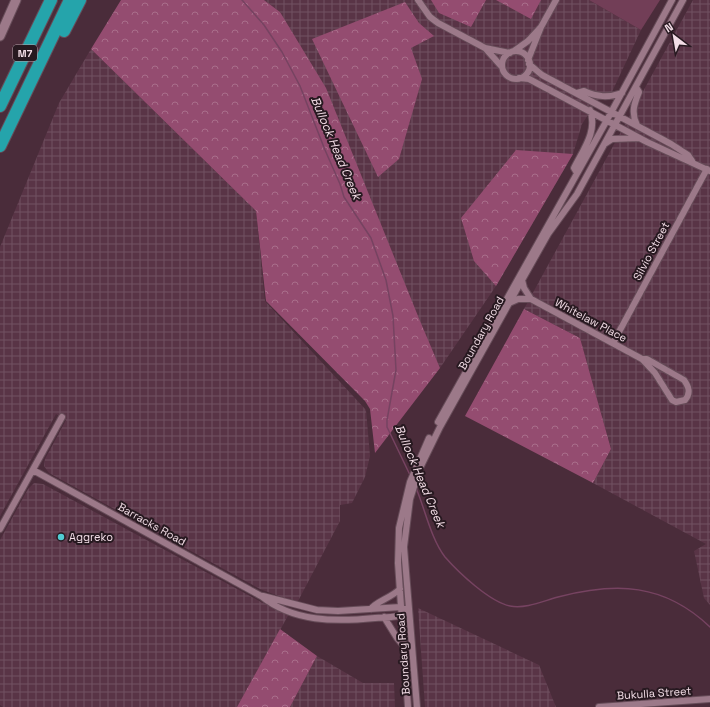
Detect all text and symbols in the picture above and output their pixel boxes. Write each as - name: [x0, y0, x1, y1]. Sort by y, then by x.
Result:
- north arrow: [654, 16, 694, 56]
- text: N: [662, 20, 676, 35]
- road number: M7: [13, 45, 37, 61]
- water label: Bullock Head Creek: [307, 94, 366, 203]
- street label: Silvio Street: [630, 219, 672, 283]
- street label: Boundary Road: [455, 294, 507, 372]
- street label: Whitelaw Place: [553, 295, 629, 345]
- water label: Bullock Head Creek: [391, 422, 450, 531]
- street label: Barracks Road: [115, 499, 189, 549]
- place label: Aggreko: [69, 530, 113, 544]
- marker: Aggreko: [56, 532, 66, 542]
- street label: Boundary Road: [393, 613, 413, 695]
- street label: Bukulla Street: [616, 683, 692, 703]

